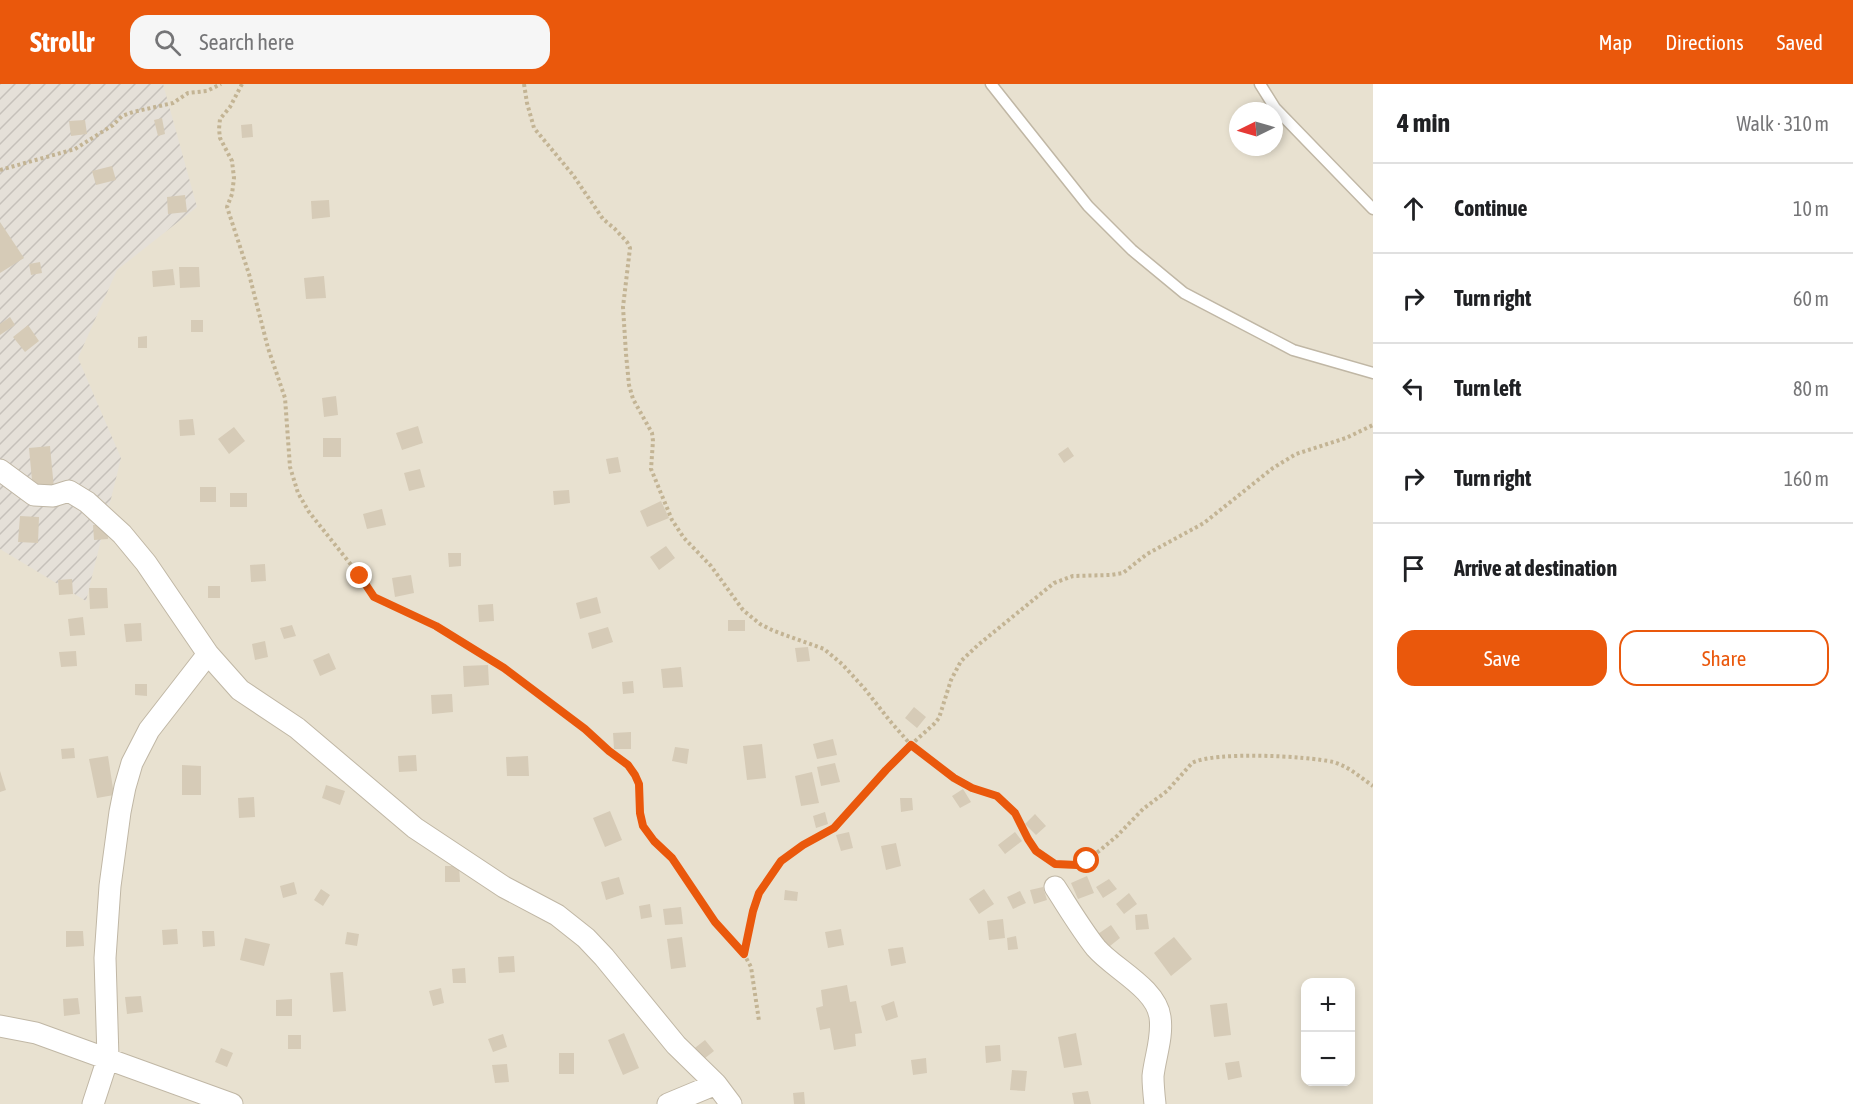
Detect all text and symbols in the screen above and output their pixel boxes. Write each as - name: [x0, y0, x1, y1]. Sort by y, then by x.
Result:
- search box: [130, 15, 550, 69]
- text: Strollr: [30, 26, 94, 58]
- icon: search: [151, 26, 184, 59]
- text: Search here: [199, 29, 294, 55]
- text: Map: [1598, 30, 1632, 54]
- text: Directions: [1665, 30, 1744, 54]
- text: Saved: [1777, 30, 1823, 54]
- north arrow: [1229, 102, 1283, 156]
- text: 4 min: [1397, 108, 1450, 138]
- text: Walk · 310 m: [1737, 112, 1829, 135]
- icon: ahead: [1397, 192, 1430, 225]
- text: Continue: [1454, 195, 1528, 221]
- text: 10 m: [1793, 197, 1829, 220]
- icon: right: [1397, 282, 1430, 315]
- text: Turn right: [1454, 285, 1531, 311]
- text: 60 m: [1793, 287, 1829, 310]
- icon: left: [1397, 372, 1430, 405]
- text: Turn left: [1454, 375, 1521, 401]
- text: 80 m: [1793, 377, 1829, 400]
- icon: right: [1397, 462, 1430, 495]
- text: Turn right: [1454, 465, 1531, 491]
- text: 160 m: [1784, 467, 1829, 490]
- icon: arrive: [1397, 552, 1430, 585]
- text: Arrive at destination: [1454, 555, 1617, 581]
- route end: [346, 562, 372, 588]
- button: Save: [1397, 630, 1607, 686]
- button: Share: [1619, 630, 1829, 686]
- route start: [1073, 847, 1099, 873]
- map controls: [1301, 978, 1355, 1086]
- button: +: [1301, 978, 1355, 1032]
- button: −: [1301, 1032, 1355, 1086]

